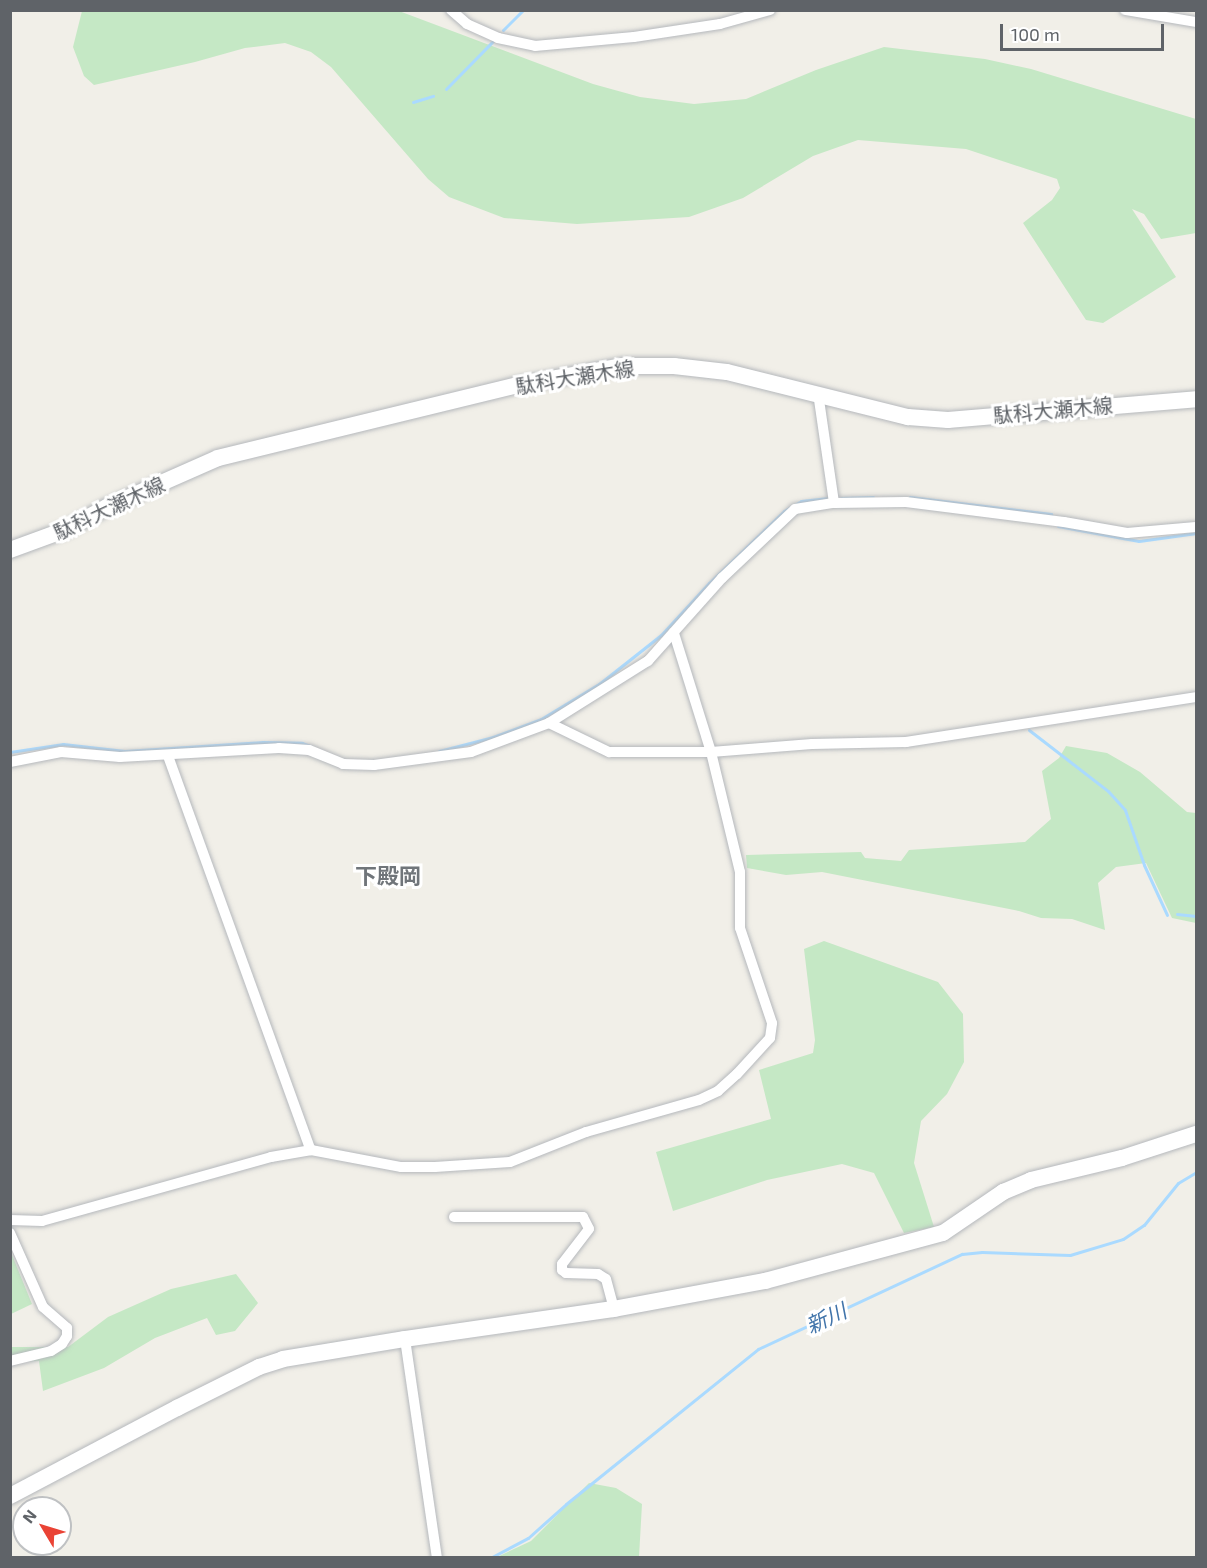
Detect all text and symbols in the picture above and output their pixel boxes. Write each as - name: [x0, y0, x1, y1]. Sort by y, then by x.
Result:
- scale bar: [1003, 12, 1166, 50]
- text: 100 m: [1011, 23, 1060, 45]
- street label: 駄科大瀬木線: [514, 356, 636, 398]
- street label: 駄科大瀬木線: [992, 393, 1114, 427]
- street label: 駄科大瀬木線: [50, 472, 168, 544]
- district label: 下殿岡: [355, 863, 421, 889]
- water label: 新川: [802, 1298, 850, 1338]
- north arrow: [12, 1496, 72, 1556]
- text: N: [18, 1505, 40, 1526]

